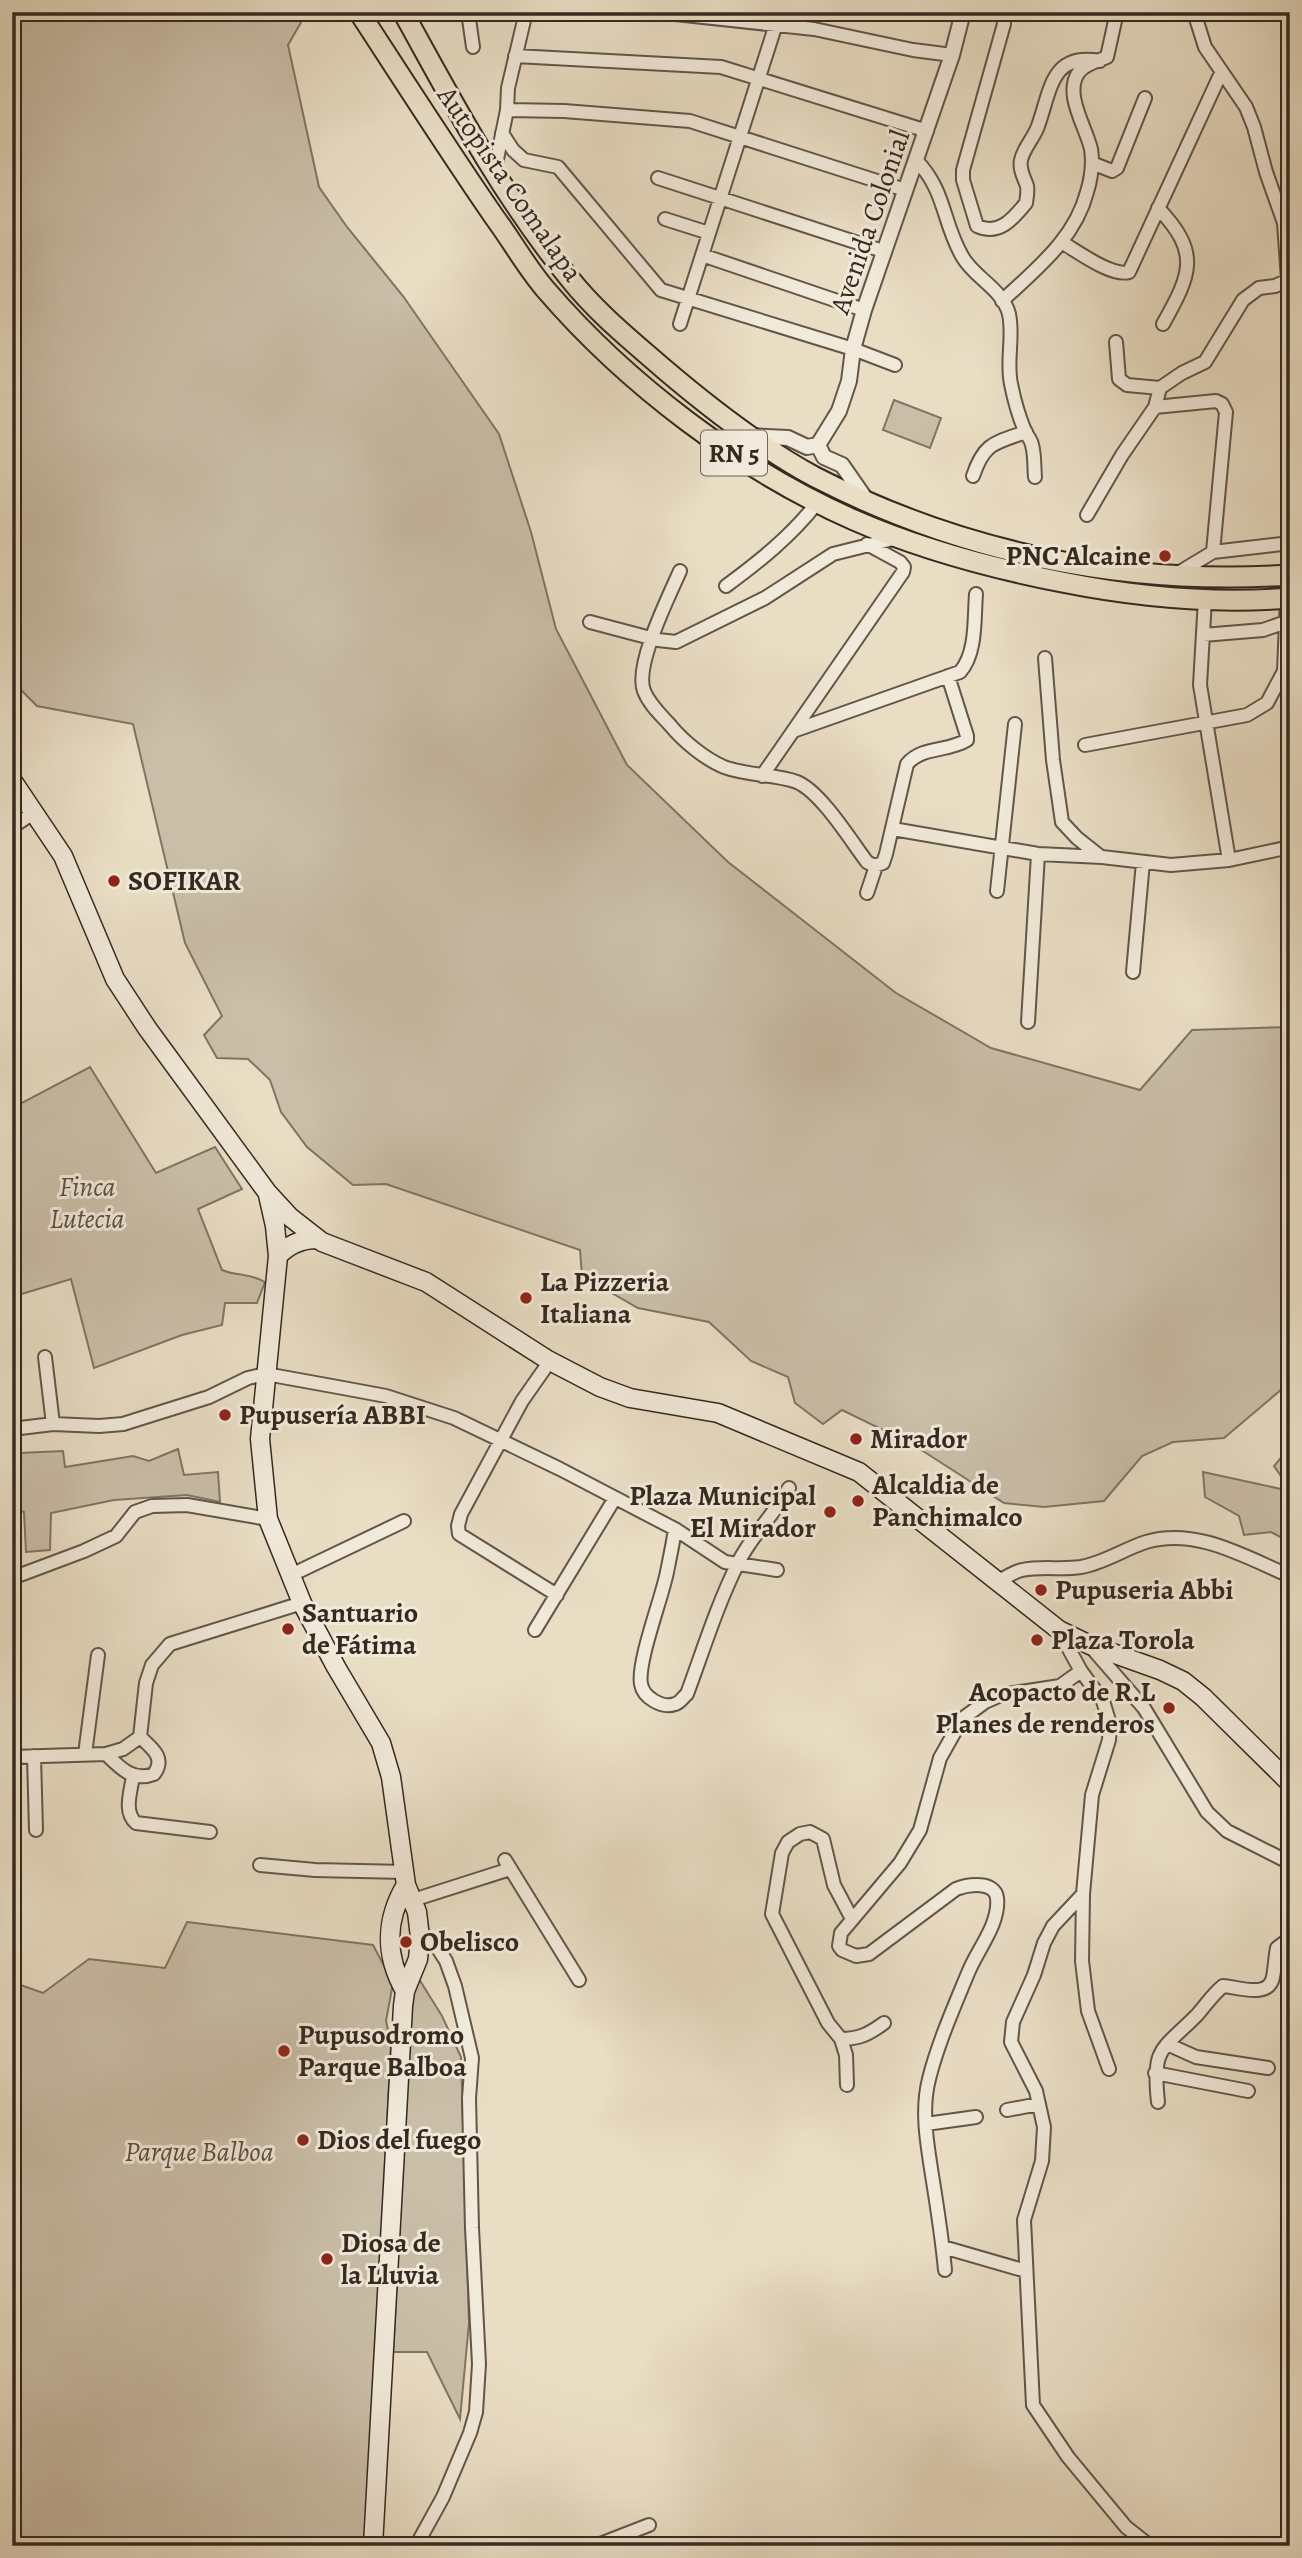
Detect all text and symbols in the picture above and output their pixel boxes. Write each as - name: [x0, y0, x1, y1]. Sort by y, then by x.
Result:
- street label: Autopista Comalapa: [428, 78, 592, 289]
- street label: Avenida Colonial: [820, 125, 919, 320]
- road number: RN 5: [701, 430, 767, 475]
- place label: PNC Alcaine: [1006, 537, 1151, 575]
- marker: PNC Alcaine: [1157, 548, 1173, 564]
- place label: SOFIKAR: [128, 862, 241, 900]
- marker: SOFIKAR: [106, 873, 122, 889]
- park label: Finca Lutecia: [50, 1168, 125, 1238]
- place label: La Pizzeria Italiana: [540, 1263, 670, 1333]
- marker: La Pizzeria Italiana: [518, 1290, 534, 1306]
- place label: Pupusería ABBI: [239, 1396, 426, 1434]
- marker: Pupusería ABBI: [217, 1407, 233, 1423]
- place label: Mirador: [870, 1420, 968, 1458]
- marker: Mirador: [848, 1431, 864, 1447]
- place label: Alcaldia de Panchimalco: [871, 1466, 1023, 1536]
- place label: Plaza Municipal El Mirador: [629, 1477, 817, 1547]
- marker: Alcaldia de Panchimalco: [850, 1493, 866, 1509]
- marker: Plaza Municipal El Mirador: [822, 1504, 838, 1520]
- place label: Pupuseria Abbi: [1055, 1571, 1233, 1609]
- marker: Pupuseria Abbi: [1033, 1582, 1049, 1598]
- place label: Santuario de Fátima: [302, 1594, 418, 1664]
- marker: Santuario de Fátima: [280, 1621, 296, 1637]
- place label: Plaza Torola: [1051, 1621, 1195, 1659]
- marker: Plaza Torola: [1029, 1632, 1045, 1648]
- place label: Acopacto de R.L Planes de renderos: [935, 1673, 1155, 1743]
- marker: Acopacto de R.L Planes de renderos: [1161, 1700, 1177, 1716]
- place label: Obelisco: [420, 1923, 519, 1961]
- marker: Obelisco: [398, 1934, 414, 1950]
- place label: Pupusodromo Parque Balboa: [298, 2016, 467, 2086]
- marker: Pupusodromo Parque Balboa: [276, 2043, 292, 2059]
- place label: Dios del fuego: [317, 2121, 481, 2159]
- marker: Dios del fuego: [295, 2132, 311, 2148]
- park label: Parque Balboa: [124, 2133, 274, 2171]
- place label: Diosa de la Lluvia: [341, 2224, 441, 2294]
- marker: Diosa de la Lluvia: [319, 2251, 335, 2267]

